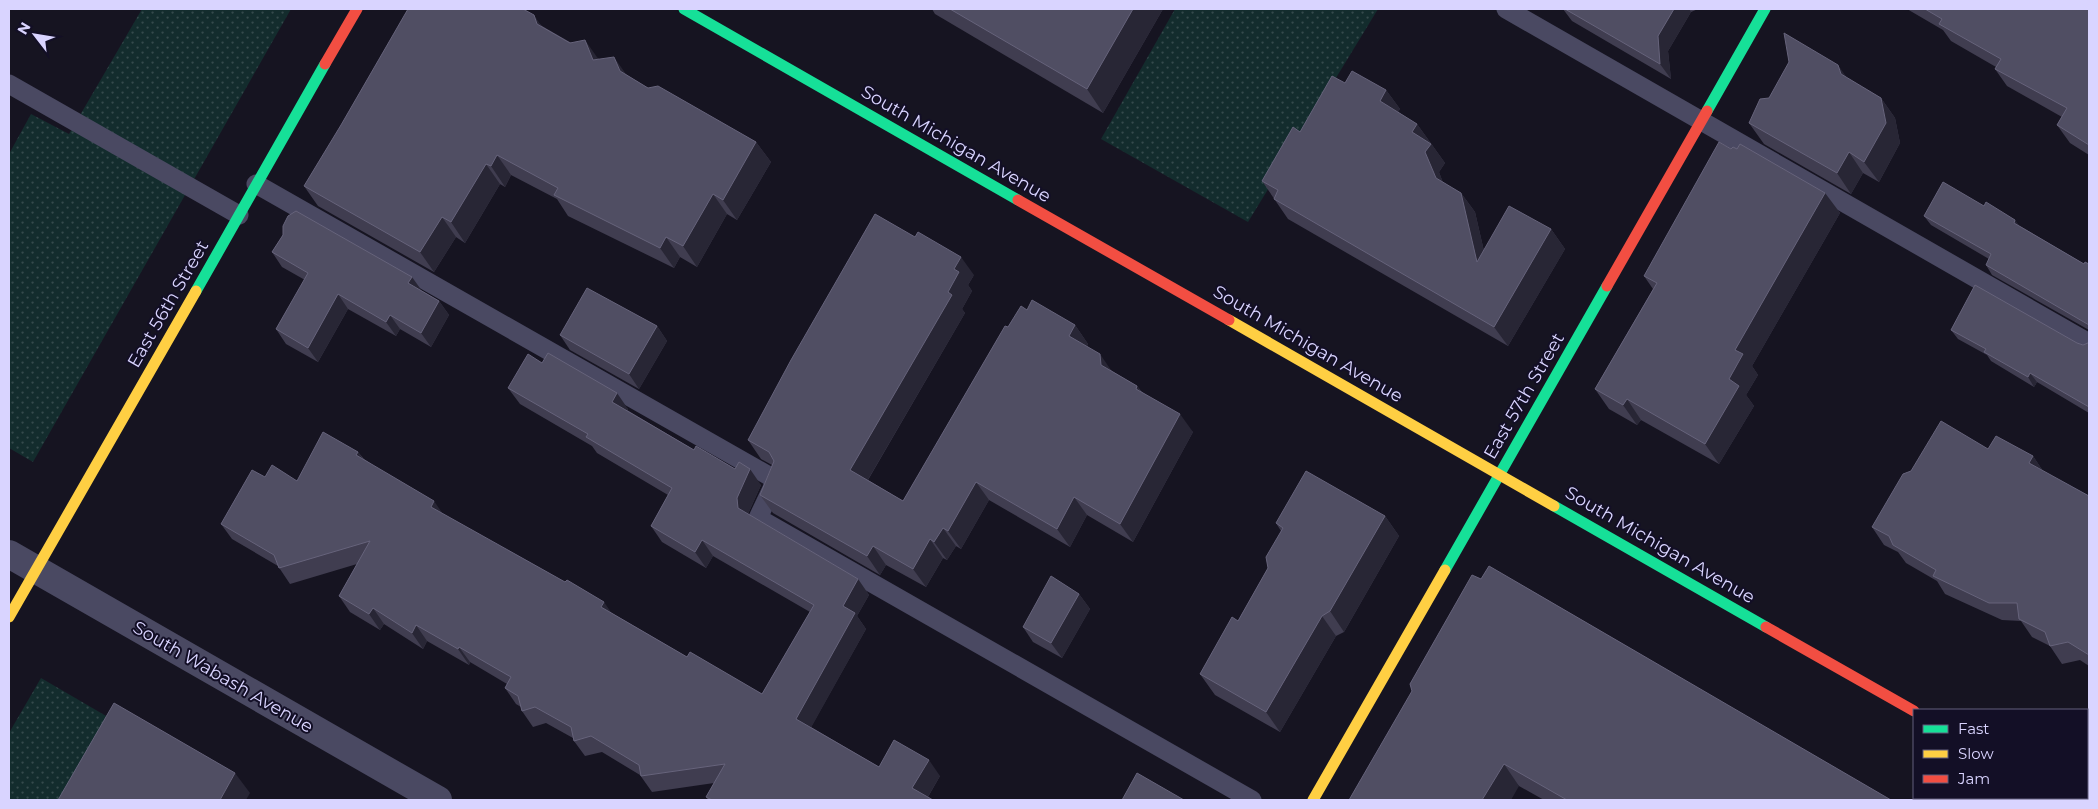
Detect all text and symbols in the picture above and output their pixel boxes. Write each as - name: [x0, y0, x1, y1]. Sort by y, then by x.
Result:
- north arrow: [10, 10, 60, 60]
- text: N: [13, 19, 34, 38]
- street label: South Michigan Avenue: [857, 81, 1055, 207]
- street label: East 56th Street: [123, 237, 213, 371]
- street label: South Michigan Avenue: [1209, 281, 1407, 407]
- street label: East 57th Street: [1479, 329, 1569, 463]
- street label: South Michigan Avenue: [1561, 482, 1759, 608]
- street label: South Wabash Avenue: [129, 616, 317, 738]
- legend: [1913, 709, 2088, 799]
- text: Fast: [1958, 719, 1989, 738]
- text: Slow: [1958, 744, 1994, 763]
- text: Jam: [1957, 769, 1990, 788]

